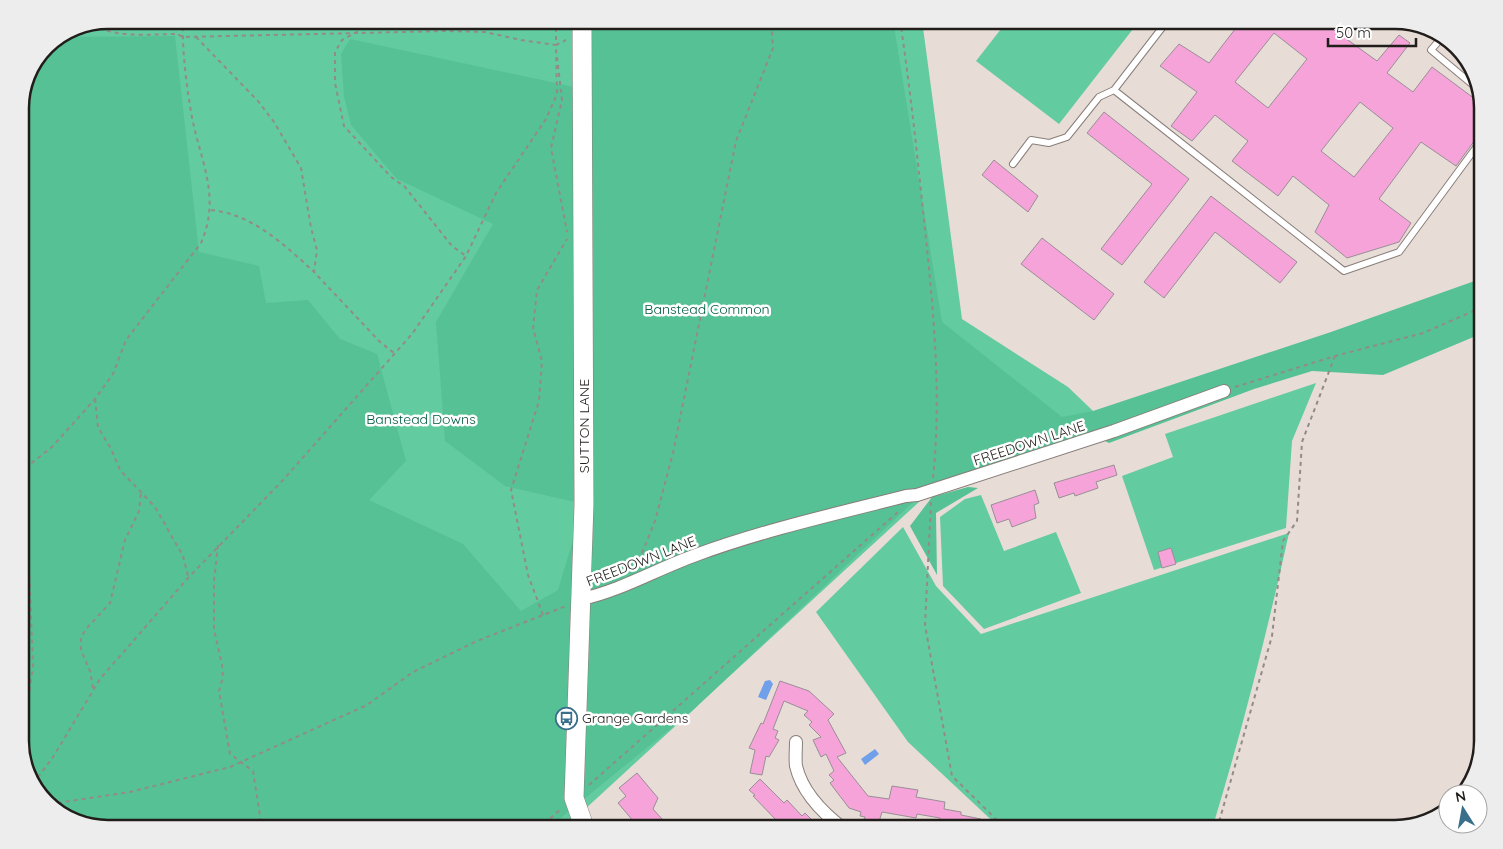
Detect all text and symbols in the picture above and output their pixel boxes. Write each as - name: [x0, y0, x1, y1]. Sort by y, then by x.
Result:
- scale bar: [1328, 15, 1416, 47]
- text: 50 m: [1336, 23, 1371, 42]
- park label: Banstead Common: [644, 300, 770, 318]
- street label: SUTTON LANE: [575, 379, 593, 473]
- park label: Banstead Downs: [366, 410, 476, 428]
- street label: FREEDOWN LANE: [971, 416, 1087, 470]
- street label: FREEDOWN LANE: [584, 532, 698, 590]
- bus stop icon: Grange Gardens: [554, 706, 578, 730]
- place label: Grange Gardens: [582, 709, 688, 727]
- north arrow: [1438, 784, 1488, 834]
- text: N: [1454, 786, 1467, 806]

